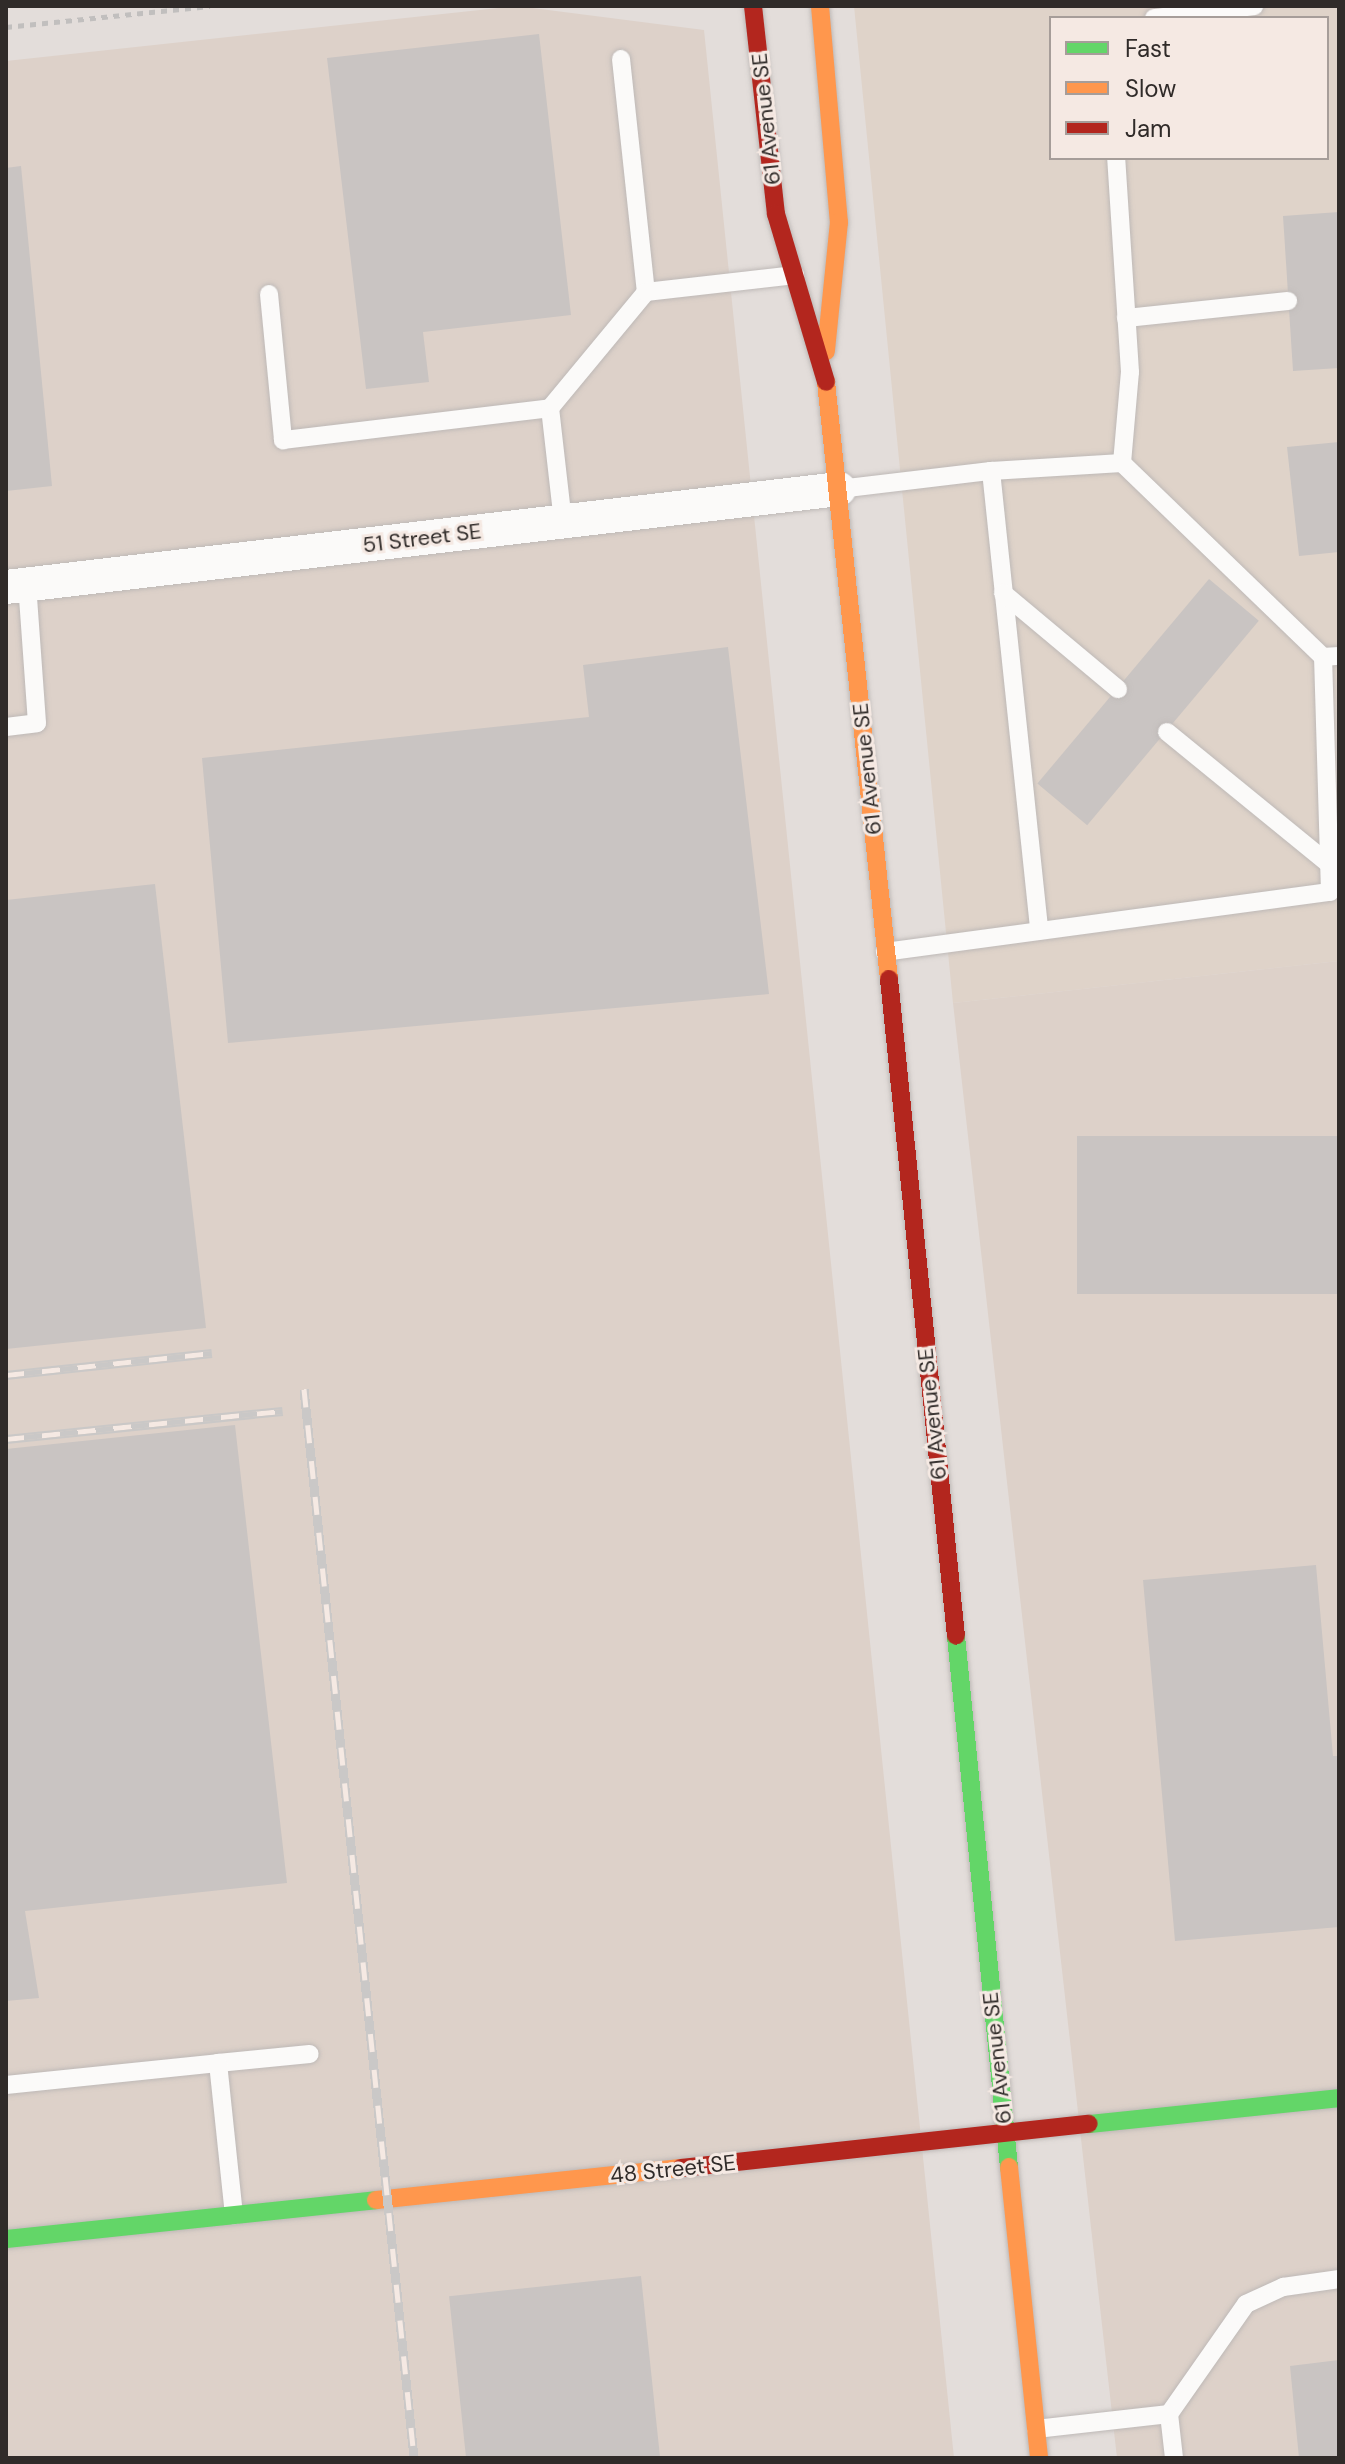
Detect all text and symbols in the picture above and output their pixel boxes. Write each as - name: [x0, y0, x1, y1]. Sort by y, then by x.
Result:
- legend: [1049, 16, 1329, 160]
- text: Fast: [1125, 33, 1171, 64]
- street label: 61 Avenue SE: [746, 52, 786, 186]
- text: Slow: [1125, 73, 1176, 104]
- text: Jam: [1125, 113, 1171, 144]
- street label: 51 Street SE: [361, 518, 483, 558]
- street label: 61 Avenue SE: [847, 702, 887, 836]
- street label: 61 Avenue SE: [912, 1347, 952, 1481]
- street label: 61 Avenue SE: [977, 1991, 1017, 2125]
- street label: 48 Street SE: [609, 2149, 737, 2189]

